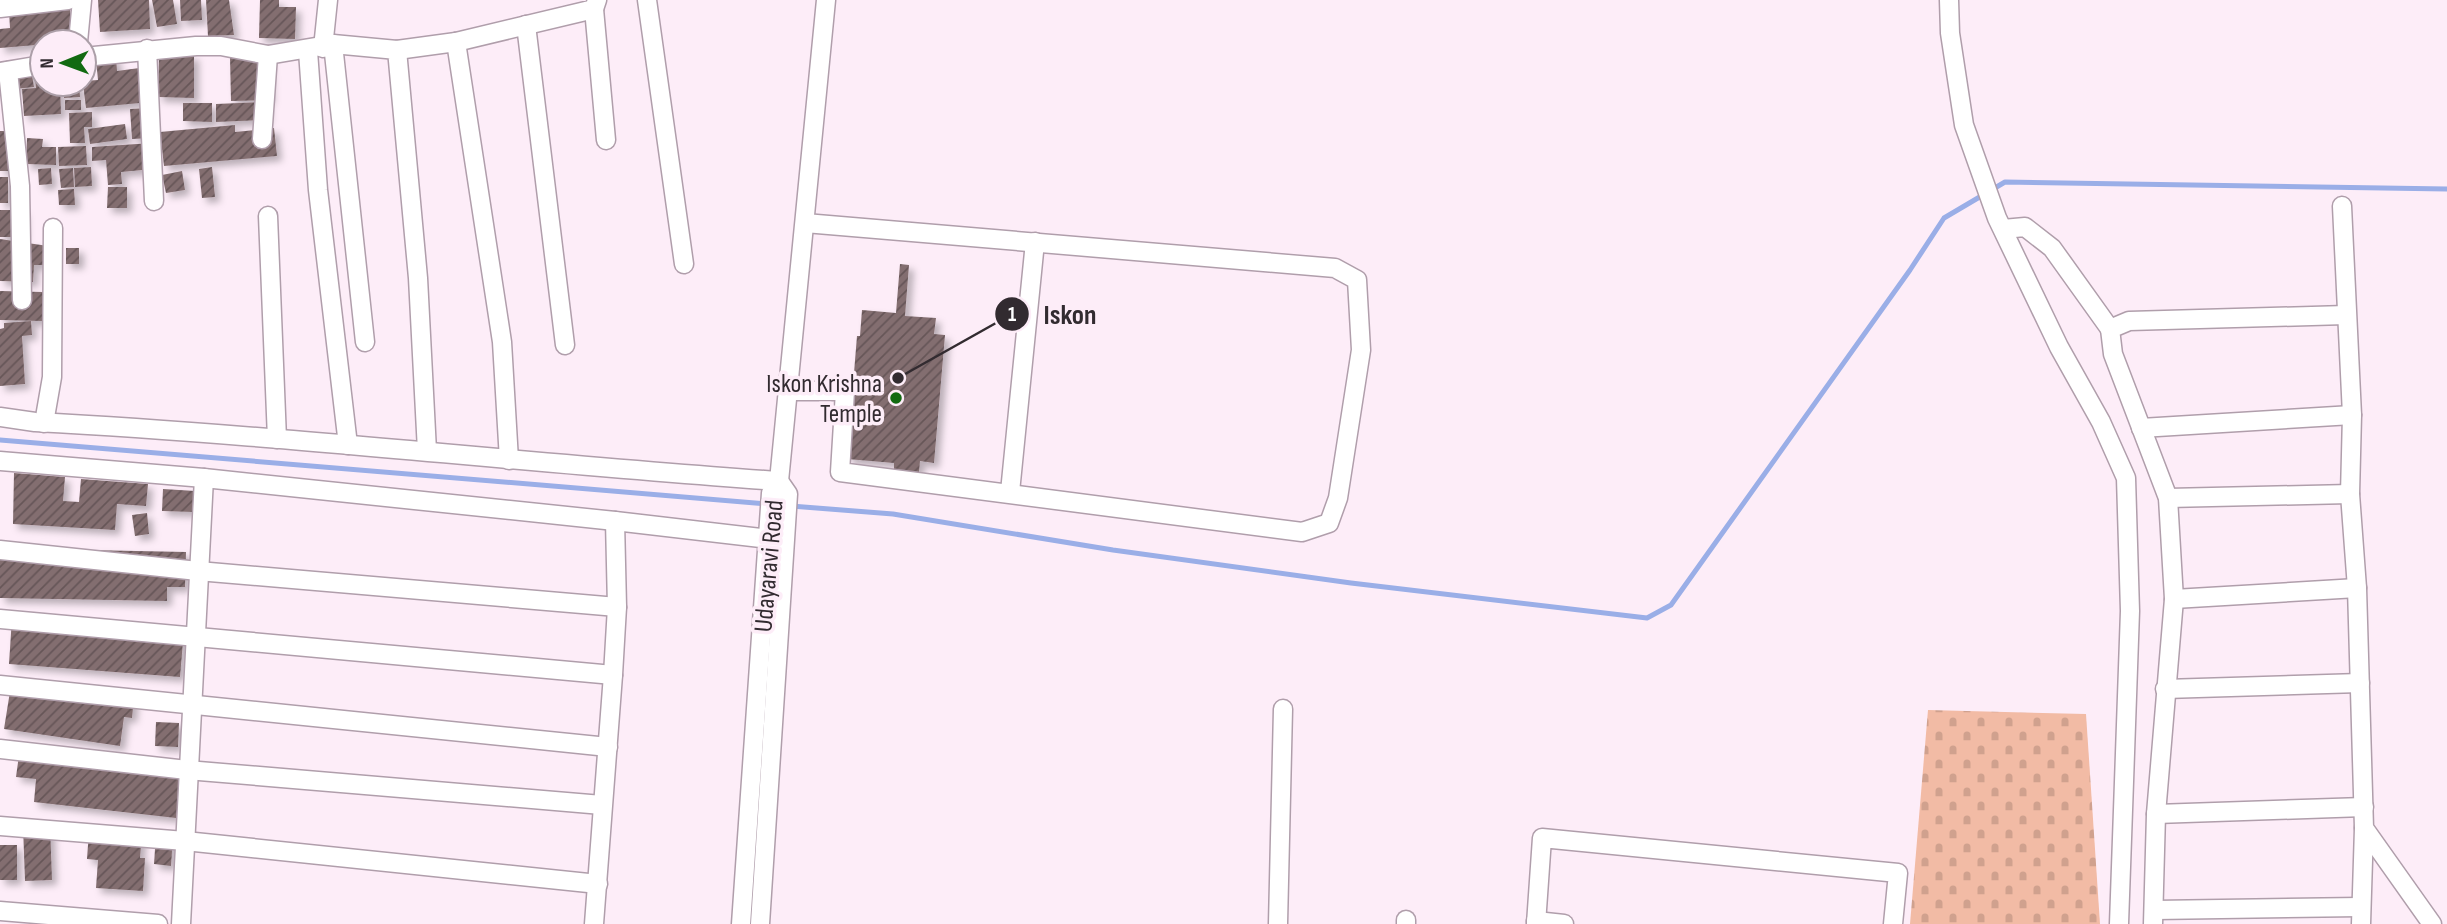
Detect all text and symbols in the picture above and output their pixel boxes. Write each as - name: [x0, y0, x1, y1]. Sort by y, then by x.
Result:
- north arrow: [28, 28, 98, 98]
- text: N: [36, 58, 59, 69]
- callout: Iskon: [994, 289, 1110, 338]
- text: Iskon: [1044, 299, 1096, 332]
- text: 1: [1008, 302, 1016, 327]
- place label: Iskon Krishna Temple: [766, 369, 882, 430]
- marker: Iskon Krishna Temple: [888, 390, 904, 406]
- street label: Udayaravi Road: [748, 499, 791, 633]

